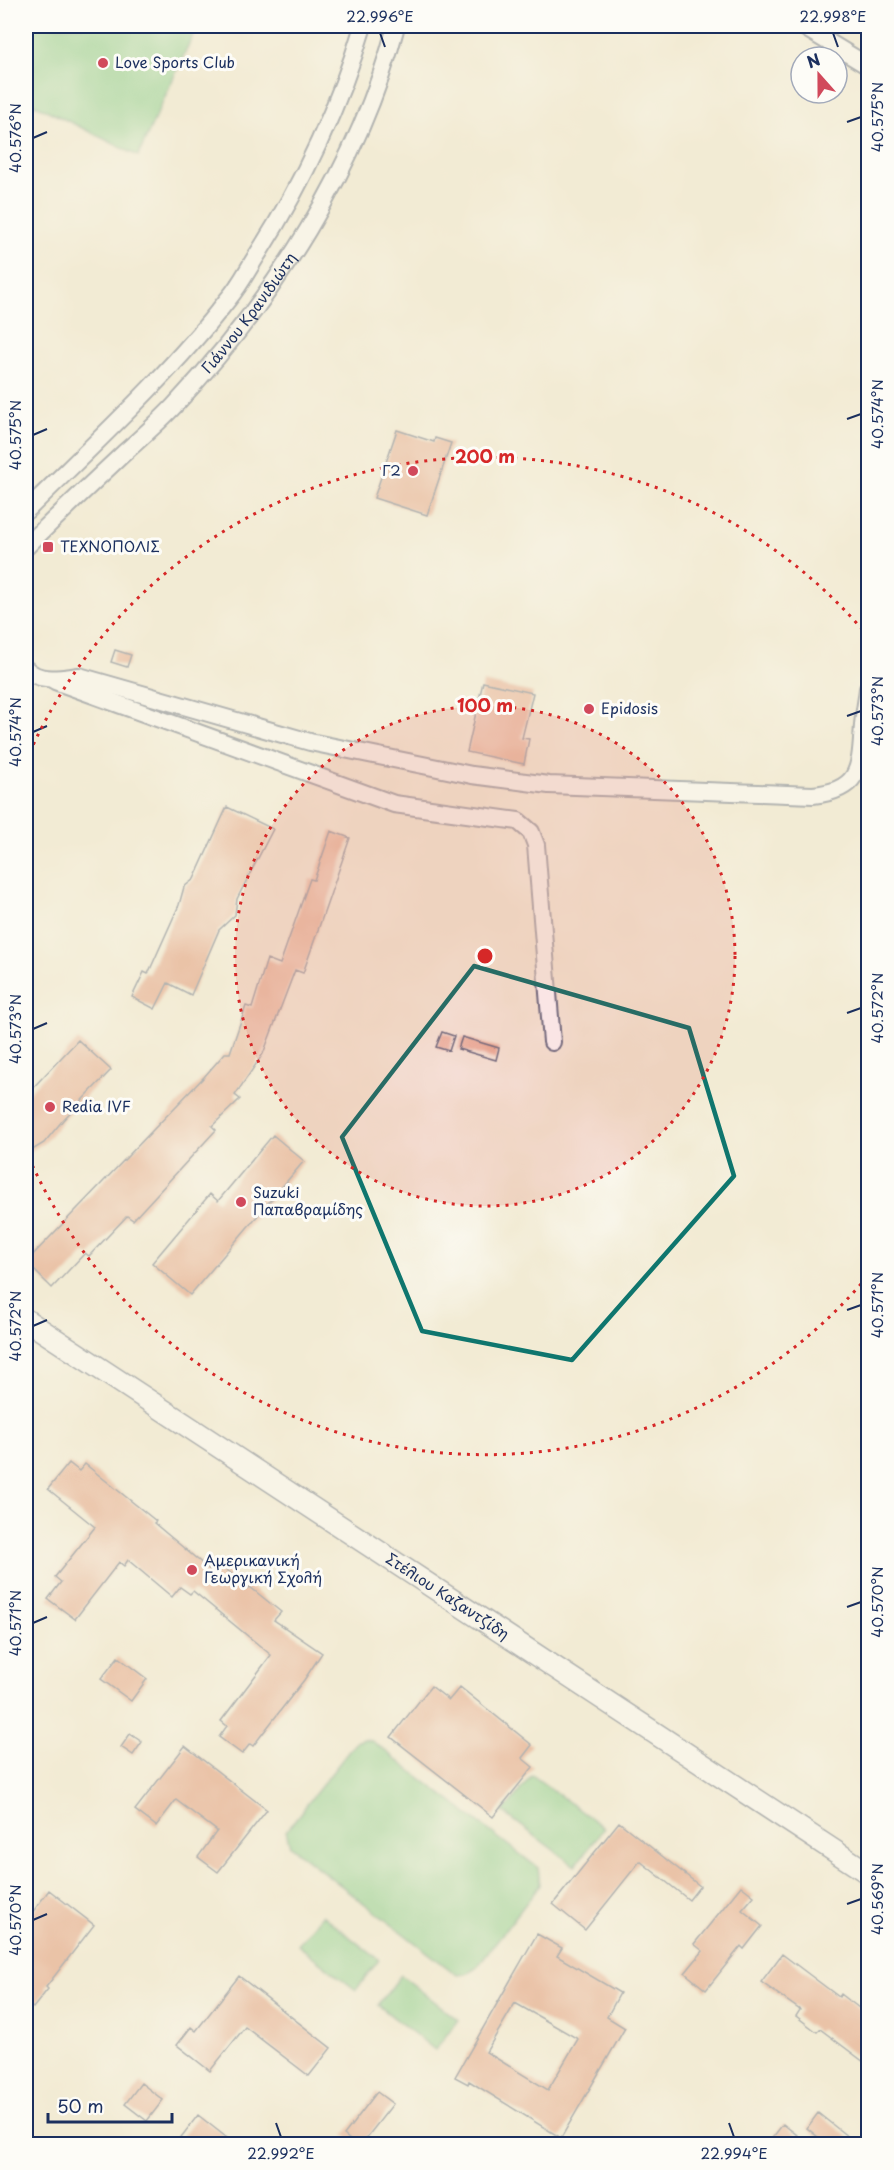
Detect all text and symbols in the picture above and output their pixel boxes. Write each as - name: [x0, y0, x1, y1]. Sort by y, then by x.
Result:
- text: 22.996°E: [346, 4, 414, 27]
- text: 22.998°E: [800, 4, 866, 27]
- north arrow: [789, 45, 849, 105]
- text: N: [803, 47, 823, 74]
- place label: Love Sports Club: [115, 50, 235, 73]
- marker: Love Sports Club: [96, 56, 110, 70]
- text: 40.575°N: [865, 82, 888, 152]
- text: 40.576°N: [3, 103, 26, 173]
- street label: Γιάννου Κρανιδιώτη: [195, 247, 301, 378]
- text: 40.574°N: [865, 379, 888, 449]
- text: 40.575°N: [3, 400, 26, 470]
- text: 200 m: [455, 442, 515, 469]
- place label: Γ2: [382, 458, 401, 481]
- marker: Γ2: [406, 464, 420, 478]
- place label: ΤΕΧΝΟΠΟΛΙΣ: [60, 534, 160, 557]
- marker: ΤΕΧΝΟΠΟΛΙΣ: [41, 540, 55, 554]
- text: 40.573°N: [865, 676, 888, 746]
- text: 100 m: [457, 691, 513, 718]
- place label: Epidosis: [601, 696, 658, 719]
- text: 40.574°N: [3, 697, 26, 767]
- marker: Epidosis: [582, 702, 596, 716]
- centre of rings: [475, 946, 495, 966]
- text: 40.572°N: [865, 972, 888, 1044]
- text: 40.573°N: [3, 994, 26, 1064]
- place label: Redia IVF: [62, 1094, 131, 1117]
- marker: Redia IVF: [43, 1100, 57, 1114]
- place label: Suzuki Παπαβραμίδης: [253, 1180, 363, 1220]
- marker: Suzuki Παπαβραμίδης: [234, 1195, 248, 1209]
- text: 40.571°N: [865, 1272, 888, 1338]
- text: 40.572°N: [3, 1290, 26, 1362]
- street label: Στέλιου Καζαντζίδη: [382, 1546, 514, 1644]
- place label: Αμερικανική Γεωργική Σχολή: [204, 1548, 322, 1588]
- marker: Αμερικανική Γεωργική Σχολή: [185, 1563, 199, 1577]
- text: 40.570°N: [865, 1566, 888, 1638]
- text: 40.571°N: [3, 1590, 26, 1656]
- text: 40.569°N: [865, 1863, 888, 1935]
- text: 40.570°N: [3, 1884, 26, 1956]
- scale bar: [48, 2086, 172, 2124]
- text: 50 m: [57, 2092, 104, 2119]
- text: 22.992°E: [247, 2141, 315, 2164]
- text: 22.994°E: [700, 2141, 768, 2164]

